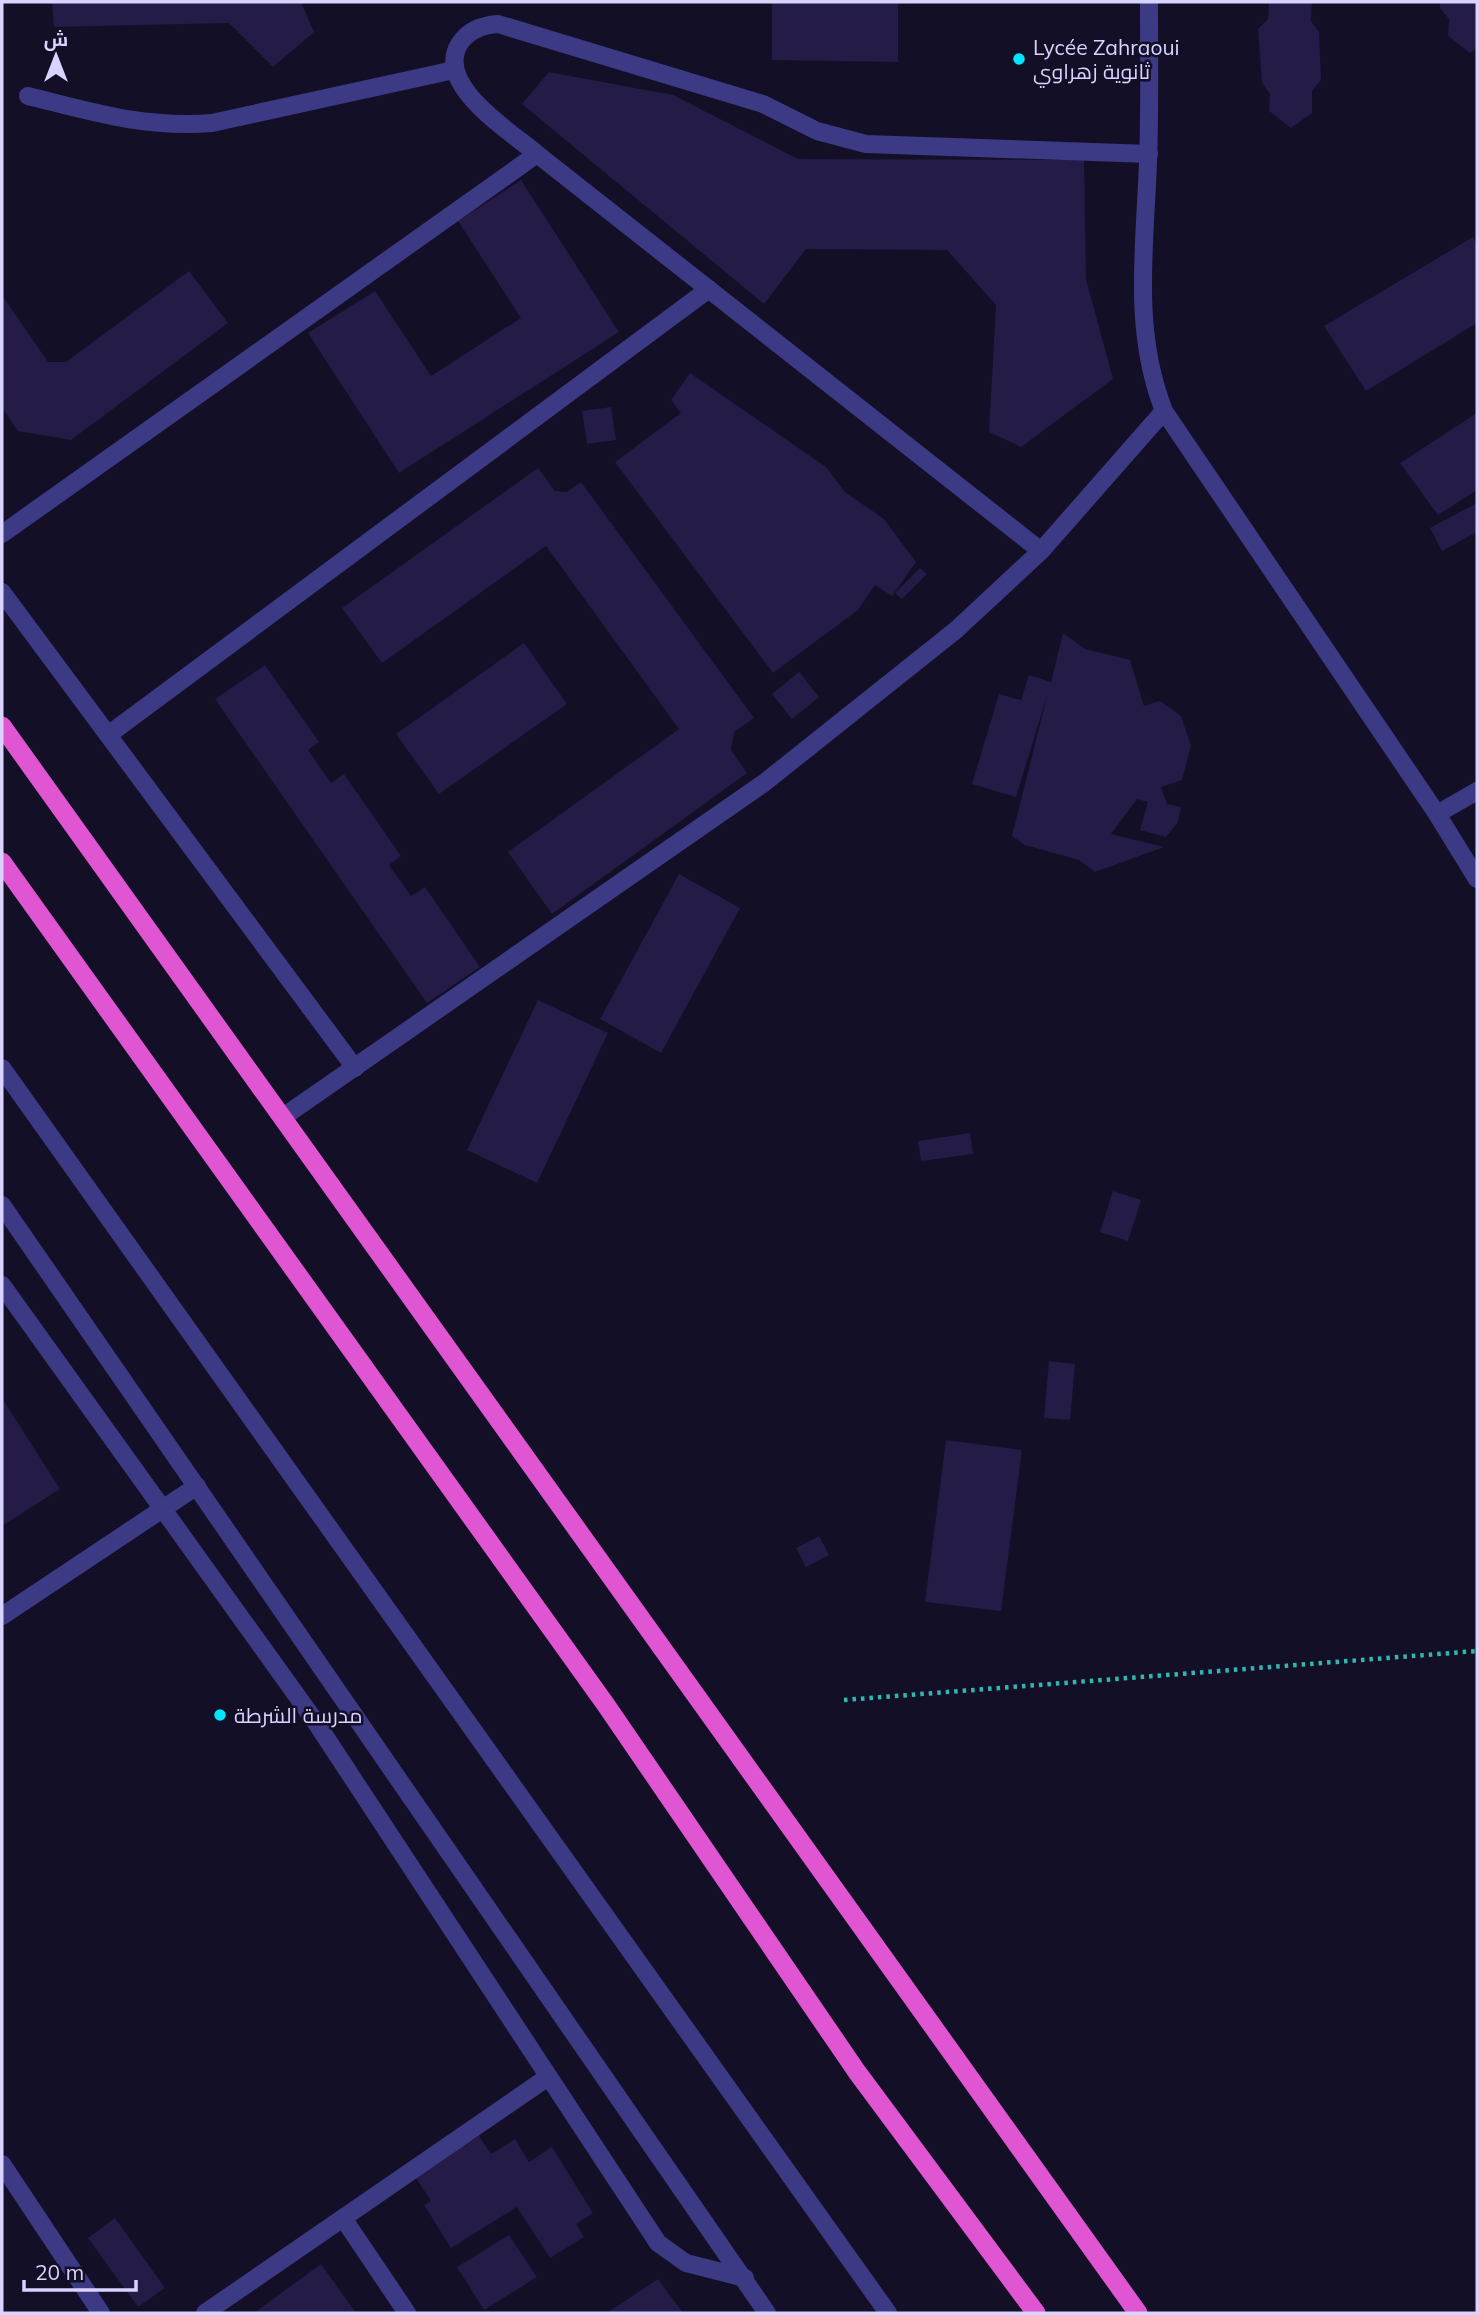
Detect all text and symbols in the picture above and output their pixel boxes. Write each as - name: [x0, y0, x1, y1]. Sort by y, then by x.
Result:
- north arrow: [21, 21, 91, 91]
- text: ش: [44, 27, 68, 51]
- place label: Lycée Zahraoui ثانوية زهراوي: [1033, 34, 1180, 88]
- marker: Lycée Zahraoui ثانوية زهراوي: [1011, 51, 1027, 67]
- place label: مدرسة الشرطة: [234, 1702, 362, 1728]
- marker: مدرسة الشرطة: [212, 1707, 228, 1723]
- scale bar: [24, 2248, 136, 2292]
- text: 20 m: [35, 2259, 84, 2285]

